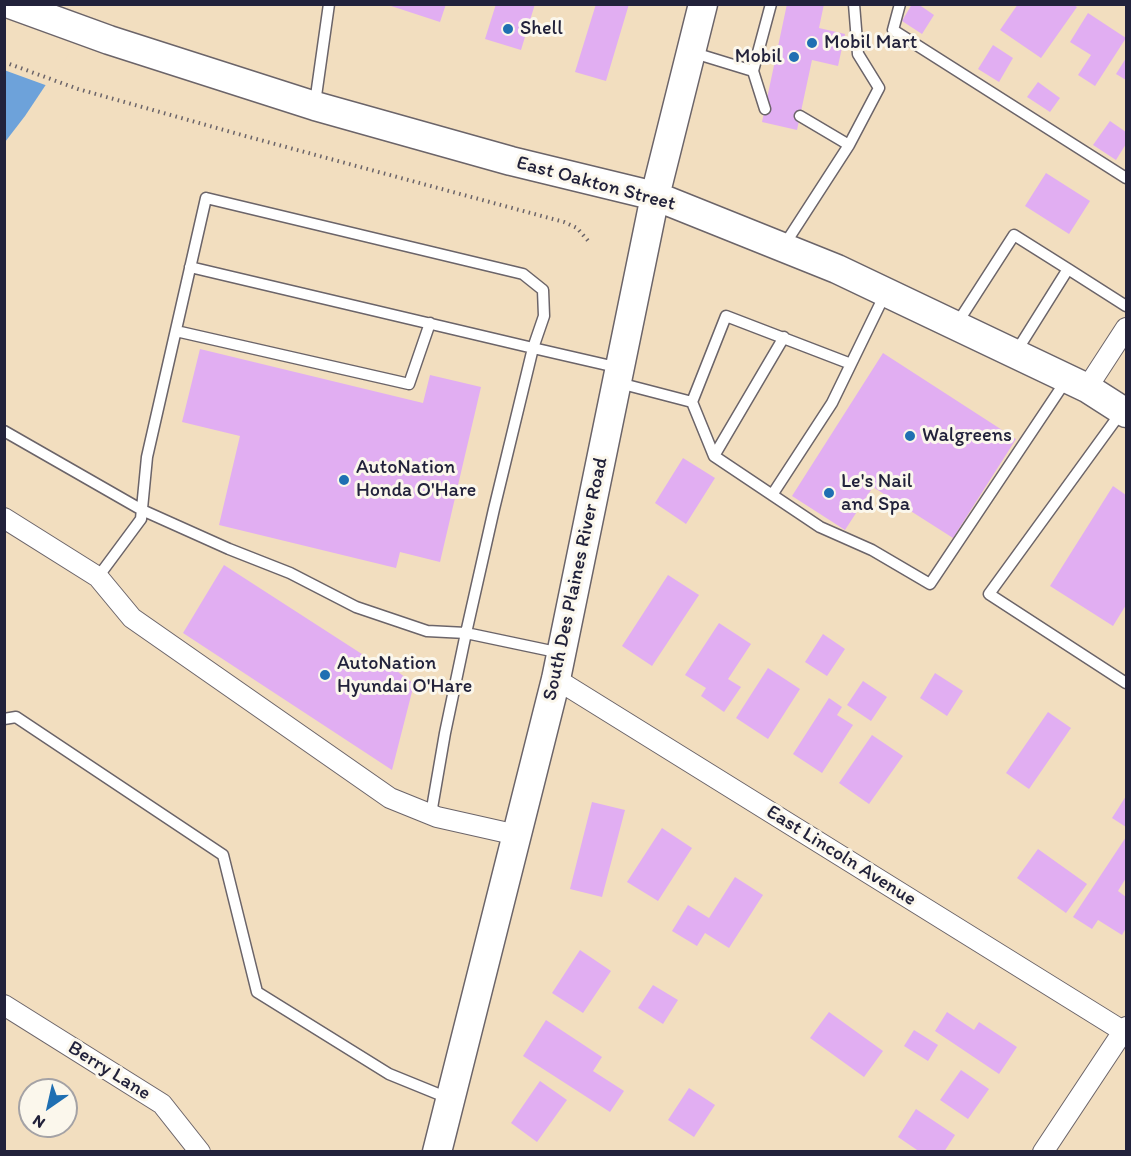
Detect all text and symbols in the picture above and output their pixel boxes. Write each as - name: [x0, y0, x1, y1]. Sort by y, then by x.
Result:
- place label: Shell: [520, 17, 563, 41]
- marker: Shell: [501, 22, 515, 36]
- place label: Mobil Mart: [824, 31, 917, 55]
- marker: Mobil Mart: [805, 36, 819, 50]
- place label: Mobil: [735, 45, 782, 69]
- marker: Mobil: [787, 50, 801, 64]
- street label: East Oakton Street: [514, 151, 678, 217]
- place label: Walgreens: [922, 424, 1012, 448]
- marker: Walgreens: [903, 429, 917, 443]
- street label: South Des Plaines River Road: [538, 455, 614, 703]
- place label: AutoNation Honda O'Hare: [356, 456, 476, 503]
- place label: Le's Nail and Spa: [841, 470, 912, 517]
- marker: AutoNation Honda O'Hare: [337, 473, 351, 487]
- marker: Le's Nail and Spa: [822, 486, 836, 500]
- place label: AutoNation Hyundai O'Hare: [337, 652, 472, 699]
- marker: AutoNation Hyundai O'Hare: [318, 668, 332, 682]
- street label: East Lincoln Avenue: [762, 800, 920, 912]
- street label: Berry Lane: [63, 1036, 155, 1106]
- north arrow: [18, 1078, 78, 1138]
- text: N: [29, 1111, 49, 1133]

